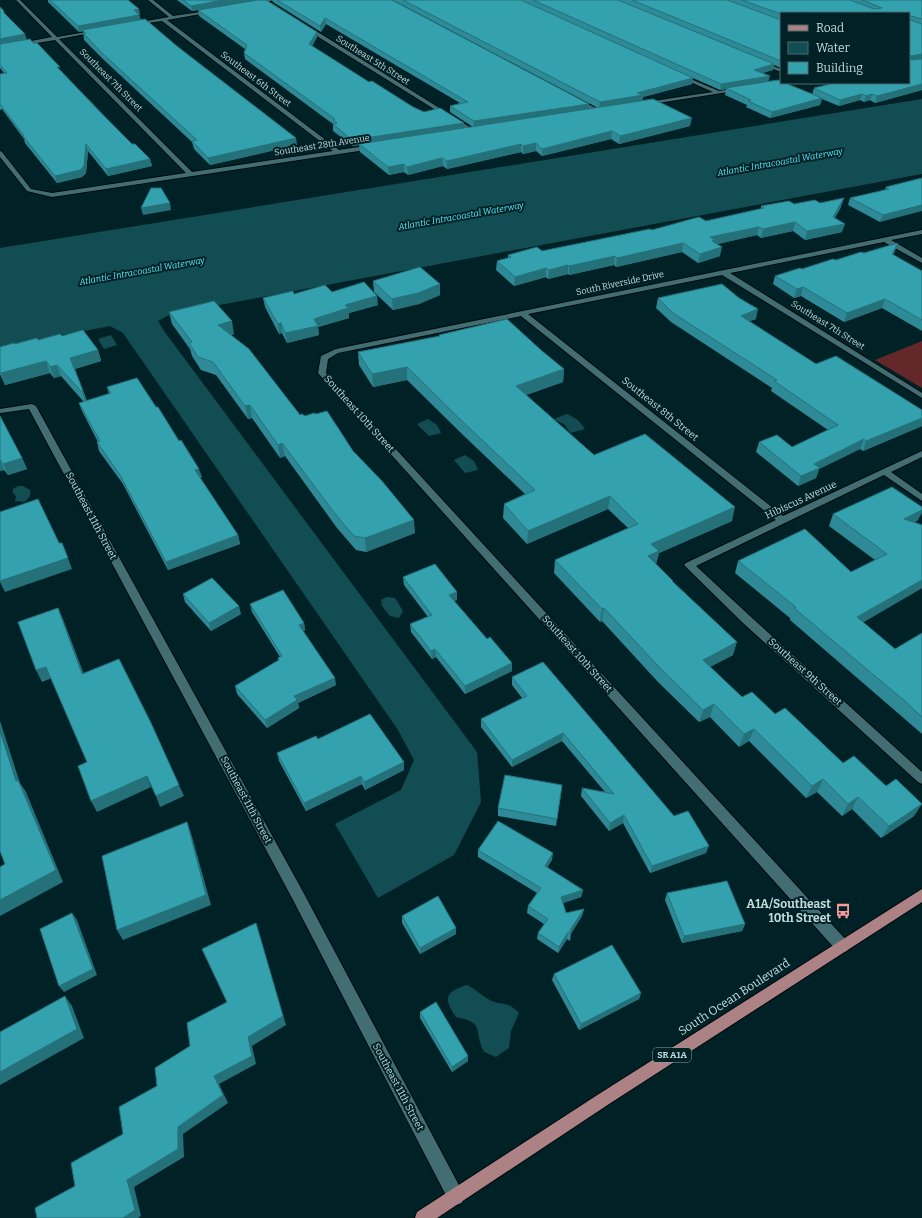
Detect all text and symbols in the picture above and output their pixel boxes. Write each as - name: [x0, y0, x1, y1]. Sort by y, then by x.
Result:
- legend: [780, 12, 910, 84]
- text: Road: [816, 21, 844, 35]
- street label: Southeast 5th Street: [334, 33, 412, 87]
- text: Water: [816, 41, 851, 55]
- street label: Southeast 7th Street: [78, 47, 145, 114]
- street label: Southeast 6th Street: [219, 49, 294, 109]
- text: Building: [816, 61, 863, 75]
- street label: Southeast 28th Avenue: [274, 133, 370, 157]
- water label: Atlantic Intracoastal Waterway: [716, 146, 844, 178]
- water label: Atlantic Intracoastal Waterway: [397, 200, 525, 232]
- water label: Atlantic Intracoastal Waterway: [78, 255, 206, 287]
- street label: South Riverside Drive: [575, 269, 665, 297]
- street label: Southeast 7th Street: [790, 298, 867, 352]
- street label: Southeast 10th Street: [321, 373, 397, 455]
- street label: Southeast 8th Street: [619, 375, 701, 444]
- street label: Southeast 11th Street: [63, 470, 119, 562]
- street label: Hibiscus Avenue: [763, 478, 839, 522]
- street label: Southeast 10th Street: [539, 613, 615, 695]
- street label: Southeast 9th Street: [766, 636, 844, 708]
- street label: Southeast 11th Street: [218, 754, 274, 846]
- place label: A1A/Southeast 10th Street: [747, 897, 831, 925]
- bus stop icon: A1A/Southeast 10th Street: [834, 902, 852, 920]
- street label: South Ocean Boulevard: [676, 956, 792, 1038]
- street label: Southeast 11th Street: [370, 1041, 426, 1133]
- road number: SR A1A: [653, 1048, 691, 1062]

